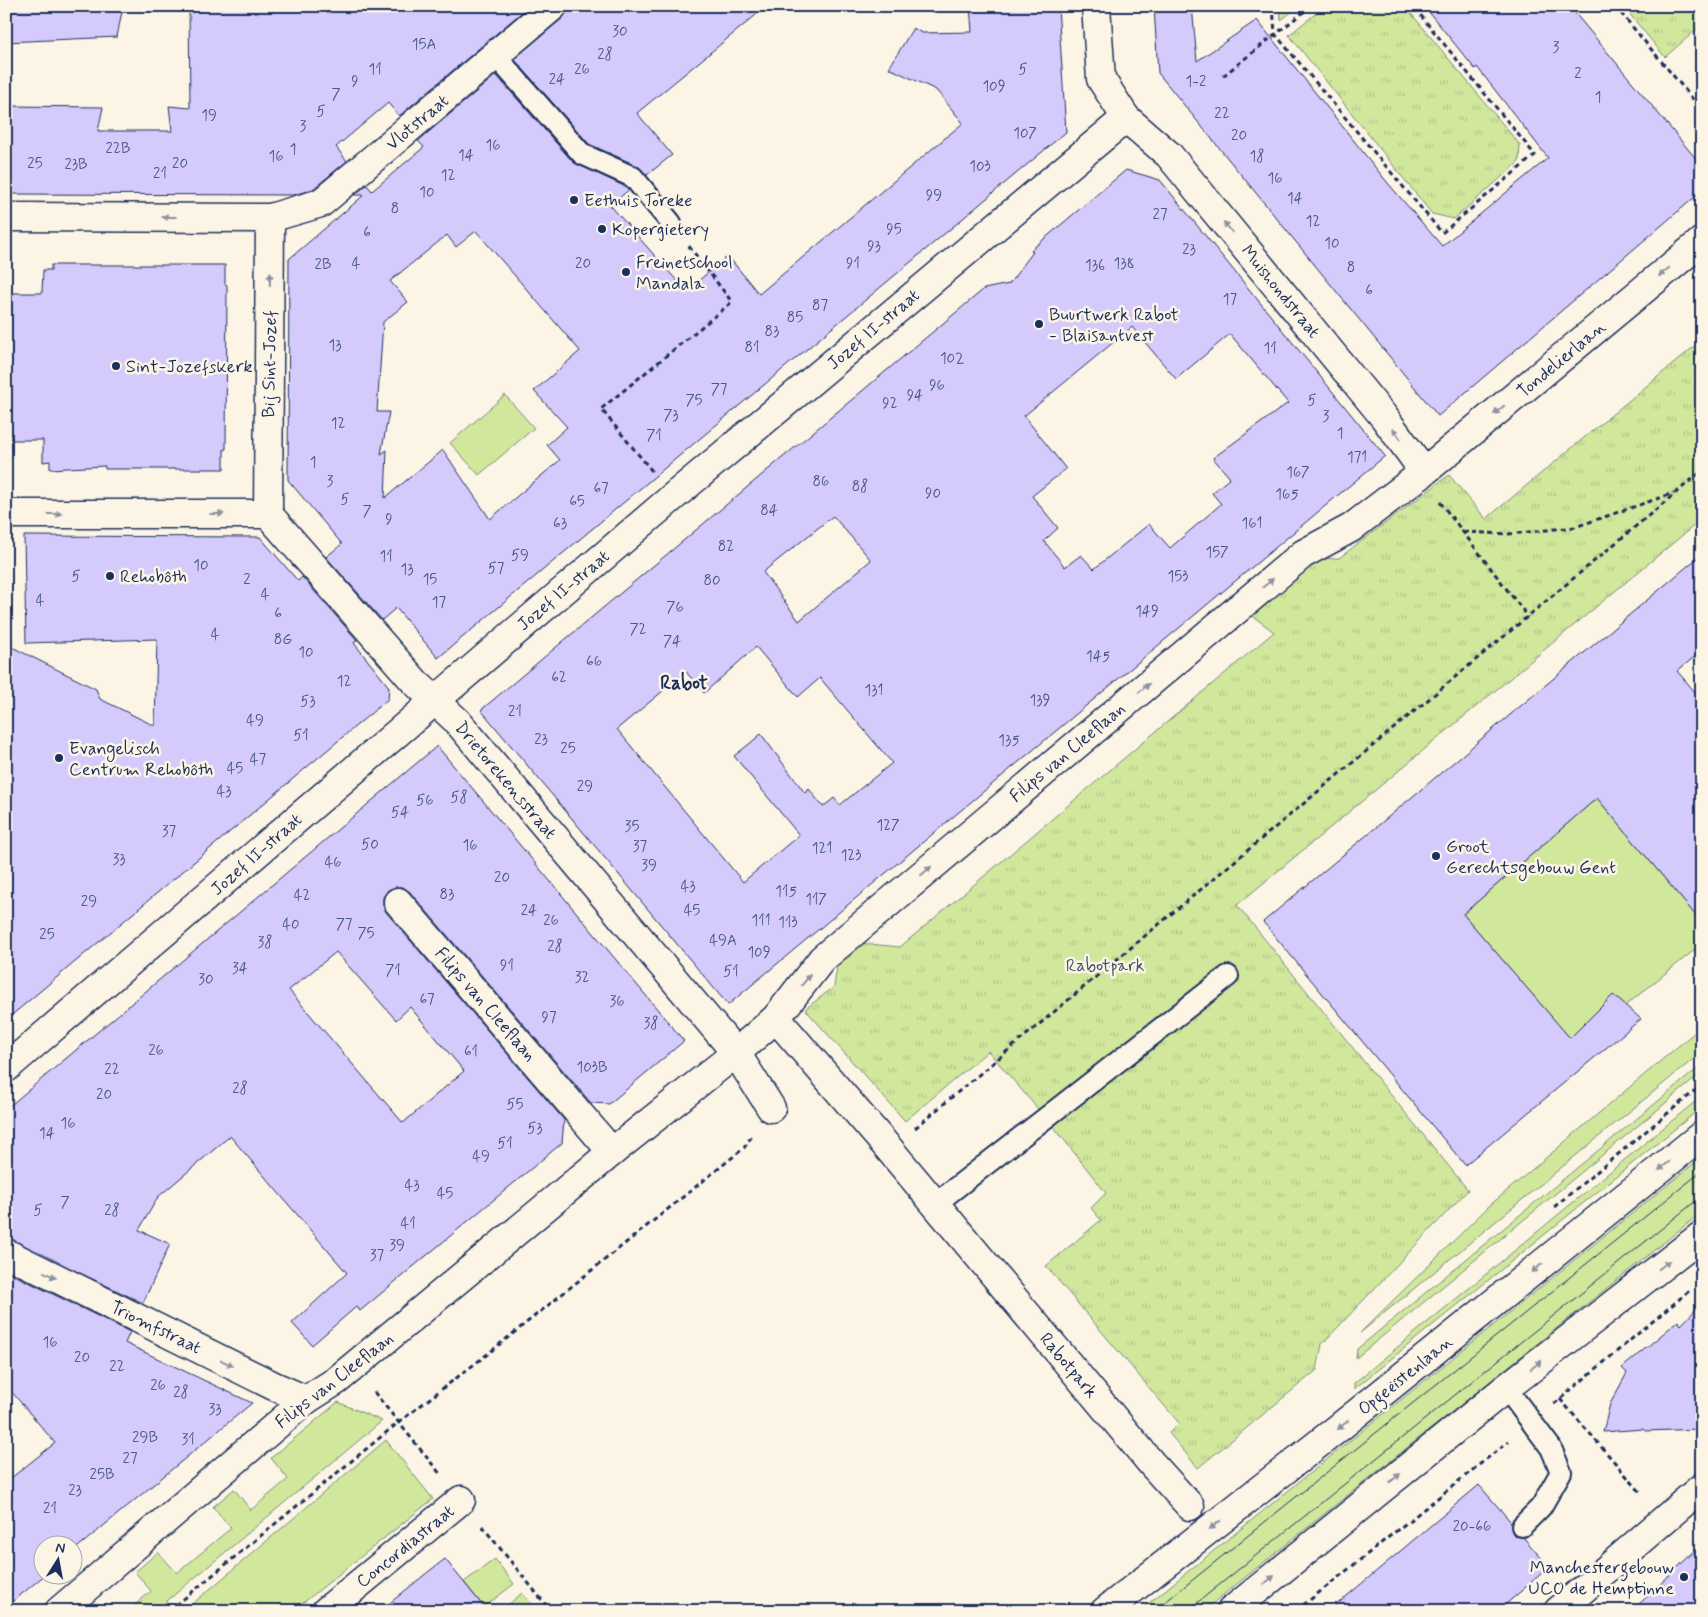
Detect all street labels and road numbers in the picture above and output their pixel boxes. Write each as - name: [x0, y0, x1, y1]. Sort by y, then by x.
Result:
- street label: Vlotstraat: [381, 89, 454, 156]
- street label: Muishondstraat: [1235, 240, 1325, 344]
- street label: Jozef II-straat: [822, 284, 925, 376]
- street label: Bij Sint-Jozef: [257, 310, 283, 418]
- street label: Tondelierlaan: [1512, 316, 1611, 404]
- street label: Jozef II-straat: [512, 545, 615, 637]
- street label: Filips van Cleeflaan: [1005, 697, 1131, 808]
- street label: Drietorekensstraat: [449, 717, 562, 845]
- street label: Jozef II-straat: [206, 808, 308, 901]
- street label: Filips van Cleeflaan: [429, 942, 542, 1067]
- street label: Triomfstraat: [106, 1296, 205, 1360]
- street label: Filips van Cleeflaan: [270, 1327, 399, 1435]
- street label: Rabotpark: [1034, 1328, 1103, 1404]
- street label: Opgeëistenlaan: [1353, 1330, 1459, 1423]
- street label: Concordiastraat: [352, 1500, 460, 1594]

